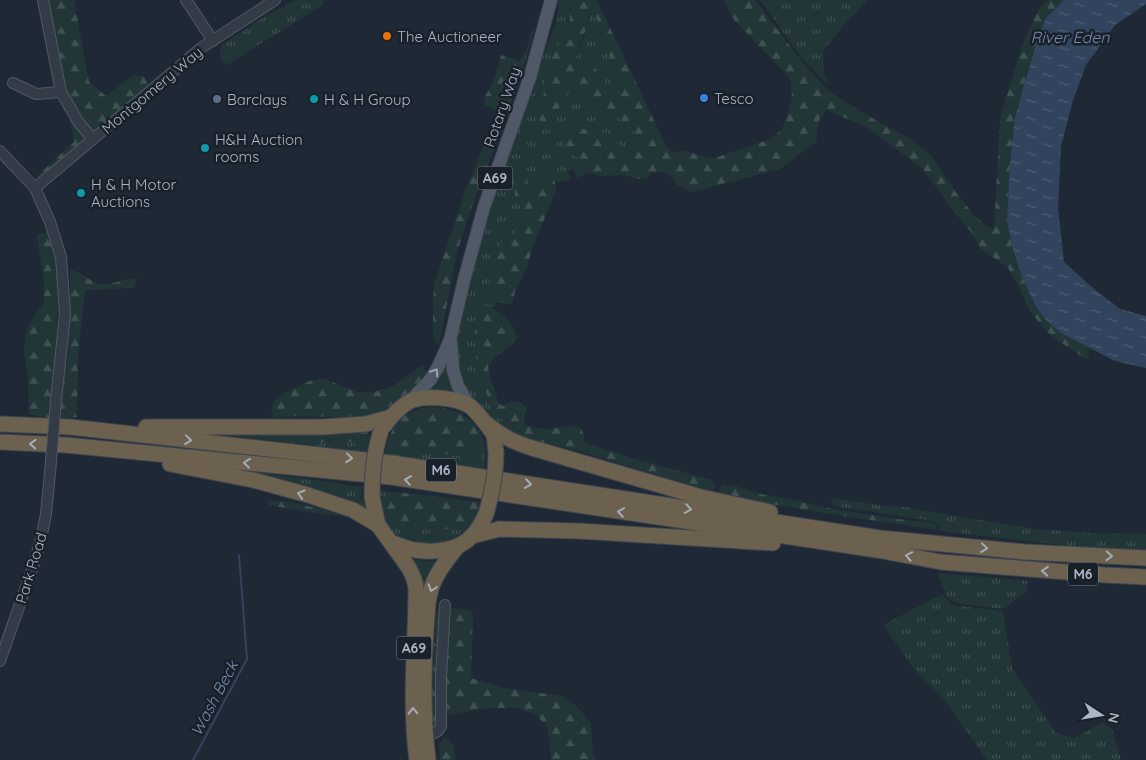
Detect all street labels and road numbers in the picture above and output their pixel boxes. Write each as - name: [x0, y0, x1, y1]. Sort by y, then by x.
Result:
- street label: Montgomery Way: [98, 42, 206, 138]
- street label: Rotary Way: [479, 64, 525, 150]
- road number: A69: [478, 167, 512, 190]
- road number: M6: [426, 458, 456, 482]
- street label: Park Road: [11, 530, 51, 606]
- road number: M6: [1068, 562, 1098, 586]
- road number: A69: [396, 636, 432, 660]

